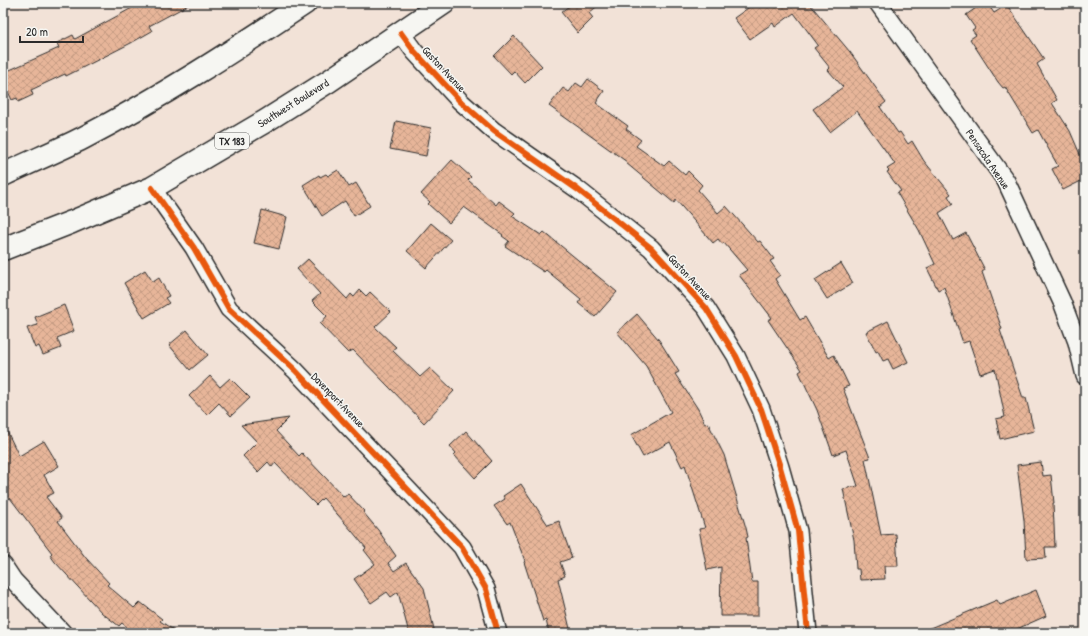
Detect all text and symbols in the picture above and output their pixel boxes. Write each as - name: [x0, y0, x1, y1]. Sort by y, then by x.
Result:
- scale bar: [20, 18, 83, 44]
- text: 20 m: [26, 23, 48, 40]
- street label: Gaston Avenue: [419, 43, 469, 95]
- street label: Southwest Boulevard: [255, 75, 332, 130]
- street label: Pensacola Avenue: [963, 126, 1014, 192]
- road number: TX 183: [215, 133, 249, 149]
- street label: Gaston Avenue: [665, 251, 715, 303]
- street label: Davenport Avenue: [308, 370, 368, 431]

